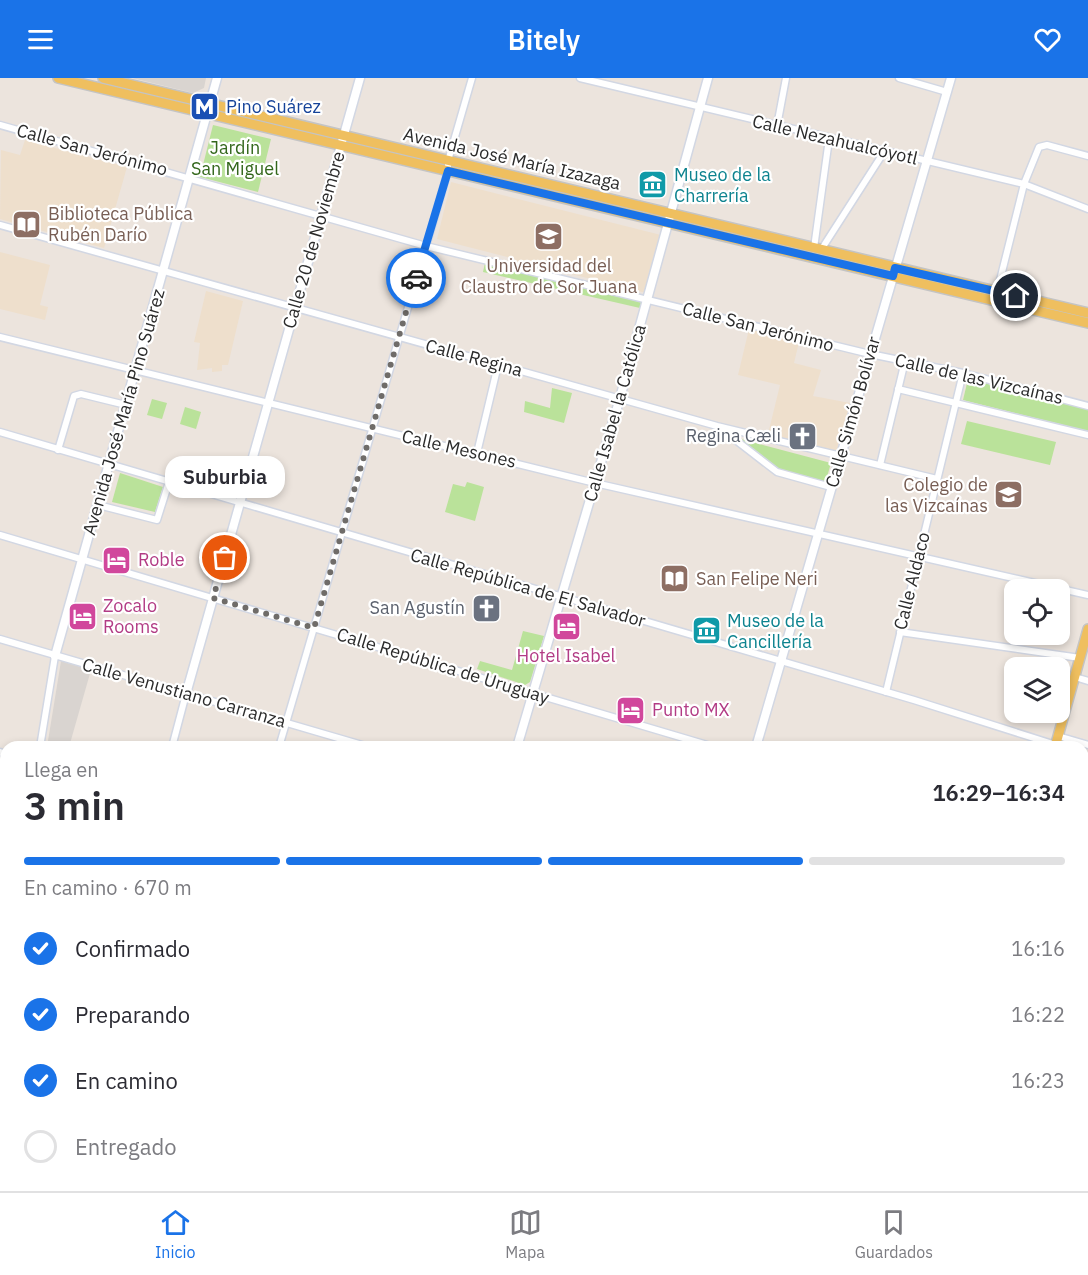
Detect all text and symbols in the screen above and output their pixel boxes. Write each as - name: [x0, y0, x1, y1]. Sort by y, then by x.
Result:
- text: Bitely: [508, 22, 580, 57]
- icon: menu: [24, 23, 57, 56]
- icon: heart: [1031, 23, 1064, 56]
- metro station icon: Pino Suárez: [189, 91, 221, 123]
- place label: Pino Suárez: [226, 95, 321, 118]
- street label: Calle Nezahualcóyotl: [750, 109, 920, 170]
- street label: Calle San Jerónimo: [14, 118, 170, 181]
- street label: Avenida José María Izazaga: [401, 122, 623, 195]
- park label: Jardín San Miguel: [191, 136, 279, 180]
- street label: Calle 20 de Noviembre: [277, 148, 350, 331]
- place label: Museo de la Charrería: [674, 163, 771, 207]
- museum icon: Museo de la Charrería: [637, 169, 669, 201]
- place label: Biblioteca Pública Rubén Darío: [48, 202, 193, 246]
- library icon: Biblioteca Pública Rubén Darío: [11, 208, 43, 240]
- school or university icon: Universidad del Claustro de Sor Juana: [533, 221, 565, 253]
- courier: [386, 248, 446, 308]
- place label: Universidad del Claustro de Sor Juana: [461, 254, 638, 298]
- icon: car: [400, 262, 433, 295]
- pin: [990, 270, 1041, 321]
- icon: home: [999, 279, 1032, 312]
- street label: Avenida José María Pino Suárez: [77, 286, 170, 538]
- street label: Calle San Jerónimo: [680, 297, 836, 356]
- street label: Calle Isabel la Católica: [578, 321, 651, 504]
- street label: Calle Simón Bolívar: [820, 333, 885, 490]
- street label: Calle Regina: [423, 334, 526, 382]
- street label: Calle de las Vizcaínas: [893, 348, 1066, 409]
- church icon: Regina Cæli: [786, 420, 818, 452]
- street label: Calle Mesones: [400, 424, 519, 473]
- place label: Regina Cæli: [686, 424, 781, 447]
- callout: Suburbia: [165, 456, 285, 498]
- text: Suburbia: [183, 463, 267, 490]
- place label: Colegio de las Vizcaínas: [885, 473, 988, 517]
- school or university icon: Colegio de las Vizcaínas: [993, 479, 1025, 511]
- street label: Calle Aldaco: [888, 530, 935, 632]
- pin: [199, 532, 250, 583]
- icon: bag: [208, 541, 241, 574]
- street label: Calle República de El Salvador: [408, 543, 649, 632]
- hotel icon: Roble: [101, 544, 133, 576]
- place label: Roble: [138, 548, 185, 571]
- library icon: San Felipe Neri: [659, 563, 691, 595]
- place label: San Felipe Neri: [696, 567, 818, 590]
- map controls: [1004, 579, 1070, 723]
- button: locate: [1004, 579, 1070, 645]
- church icon: San Agustín: [470, 592, 502, 624]
- place label: Zocalo Rooms: [103, 594, 159, 638]
- place label: San Agustín: [370, 596, 465, 619]
- hotel icon: Zocalo Rooms: [66, 600, 98, 632]
- place label: Museo de la Cancillería: [727, 609, 824, 653]
- hotel icon: Hotel Isabel: [550, 611, 582, 643]
- museum icon: Museo de la Cancillería: [690, 615, 722, 647]
- street label: Calle República de Uruguay: [334, 622, 552, 709]
- place label: Hotel Isabel: [517, 644, 616, 667]
- street label: Calle Venustiano Carranza: [80, 652, 289, 733]
- button: layers: [1004, 657, 1070, 723]
- hotel icon: Punto MX: [615, 694, 647, 726]
- place label: Punto MX: [652, 698, 730, 721]
- text: Llega en: [24, 756, 99, 783]
- text: 16:29–16:34: [932, 778, 1065, 807]
- text: 3 min: [24, 780, 125, 831]
- text: En camino · 670 m: [24, 874, 192, 901]
- icon: check: [24, 932, 57, 965]
- text: Confirmado: [75, 934, 190, 963]
- text: 16:16: [1011, 935, 1065, 962]
- icon: check: [24, 998, 57, 1031]
- text: Preparando: [75, 1000, 190, 1029]
- text: 16:22: [1011, 1001, 1065, 1028]
- icon: check: [24, 1064, 57, 1097]
- text: En camino: [75, 1066, 178, 1095]
- text: 16:23: [1011, 1067, 1065, 1094]
- text: Entregado: [75, 1132, 176, 1161]
- tab: Inicio: [155, 1206, 195, 1262]
- tab: Mapa: [505, 1206, 545, 1262]
- tab: Guardados: [855, 1206, 933, 1262]

